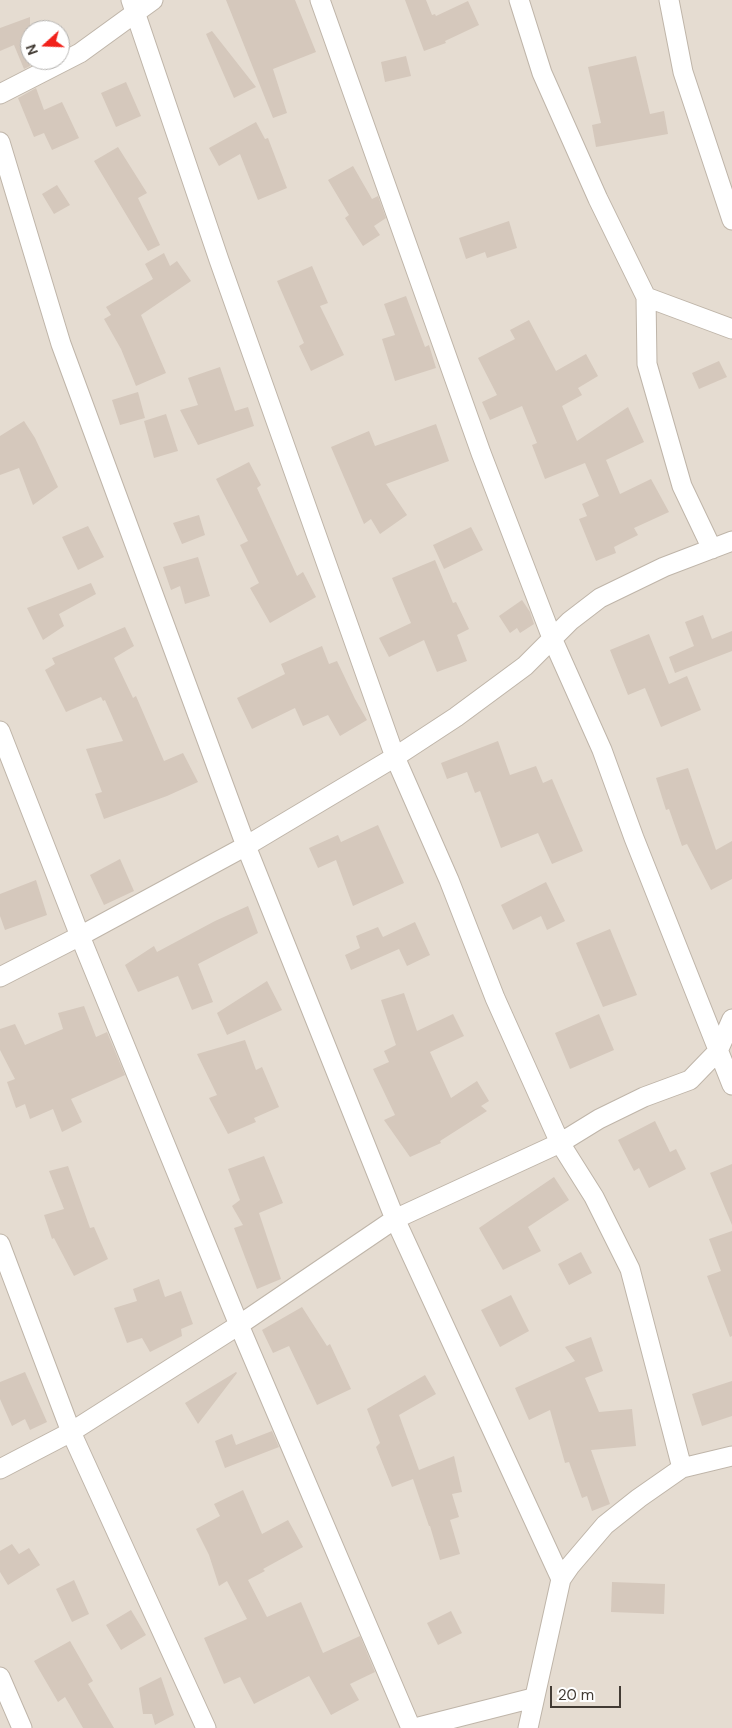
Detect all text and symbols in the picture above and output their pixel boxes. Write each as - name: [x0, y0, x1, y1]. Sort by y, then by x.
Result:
- north arrow: [20, 20, 70, 70]
- text: N: [22, 42, 42, 58]
- scale bar: [552, 1676, 623, 1708]
- text: 20 m: [558, 1685, 594, 1705]

